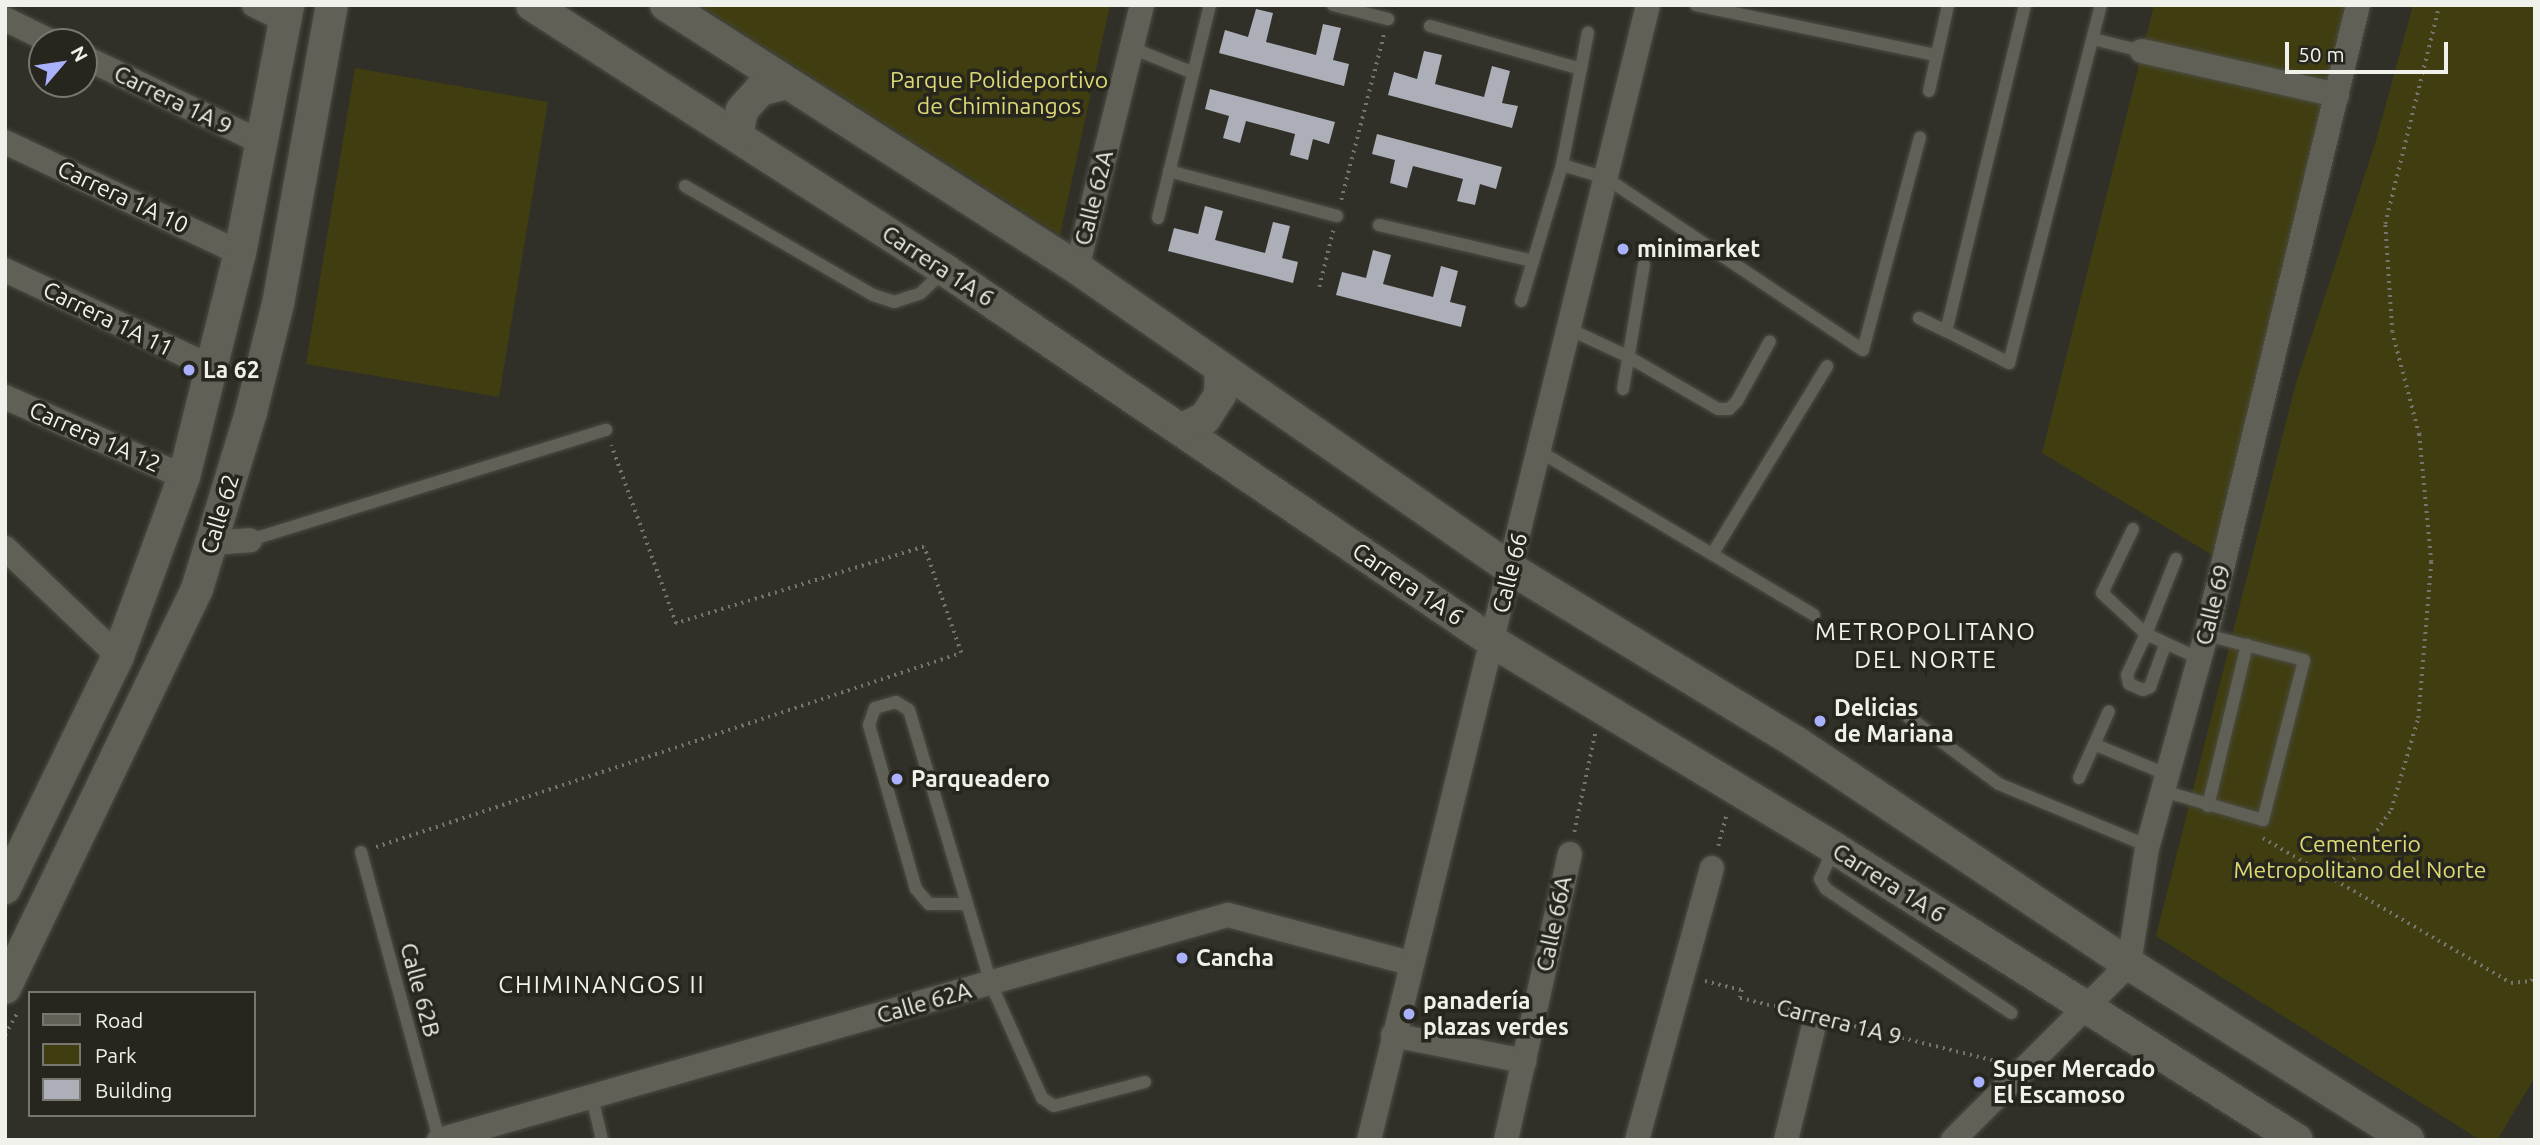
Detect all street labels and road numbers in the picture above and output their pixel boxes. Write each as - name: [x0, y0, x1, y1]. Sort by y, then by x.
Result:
- street label: Carrera 1A 9: [109, 60, 237, 140]
- street label: Calle 62A: [1069, 148, 1119, 248]
- street label: Carrera 1A 10: [53, 155, 193, 239]
- street label: Carrera 1A 6: [877, 220, 999, 312]
- street label: Carrera 1A 11: [39, 276, 177, 362]
- street label: Carrera 1A 12: [25, 396, 165, 478]
- street label: Calle 62: [195, 471, 245, 557]
- street label: Calle 66: [1487, 530, 1533, 616]
- street label: Carrera 1A 6: [1347, 537, 1469, 631]
- street label: Calle 69: [2190, 562, 2236, 648]
- street label: Carrera 1A 6: [1827, 837, 1951, 929]
- street label: Calle 66A: [1530, 874, 1578, 974]
- street label: Calle 62B: [394, 940, 446, 1040]
- street label: Calle 62A: [874, 976, 974, 1030]
- street label: Carrera 1A 9: [1774, 993, 1904, 1051]

